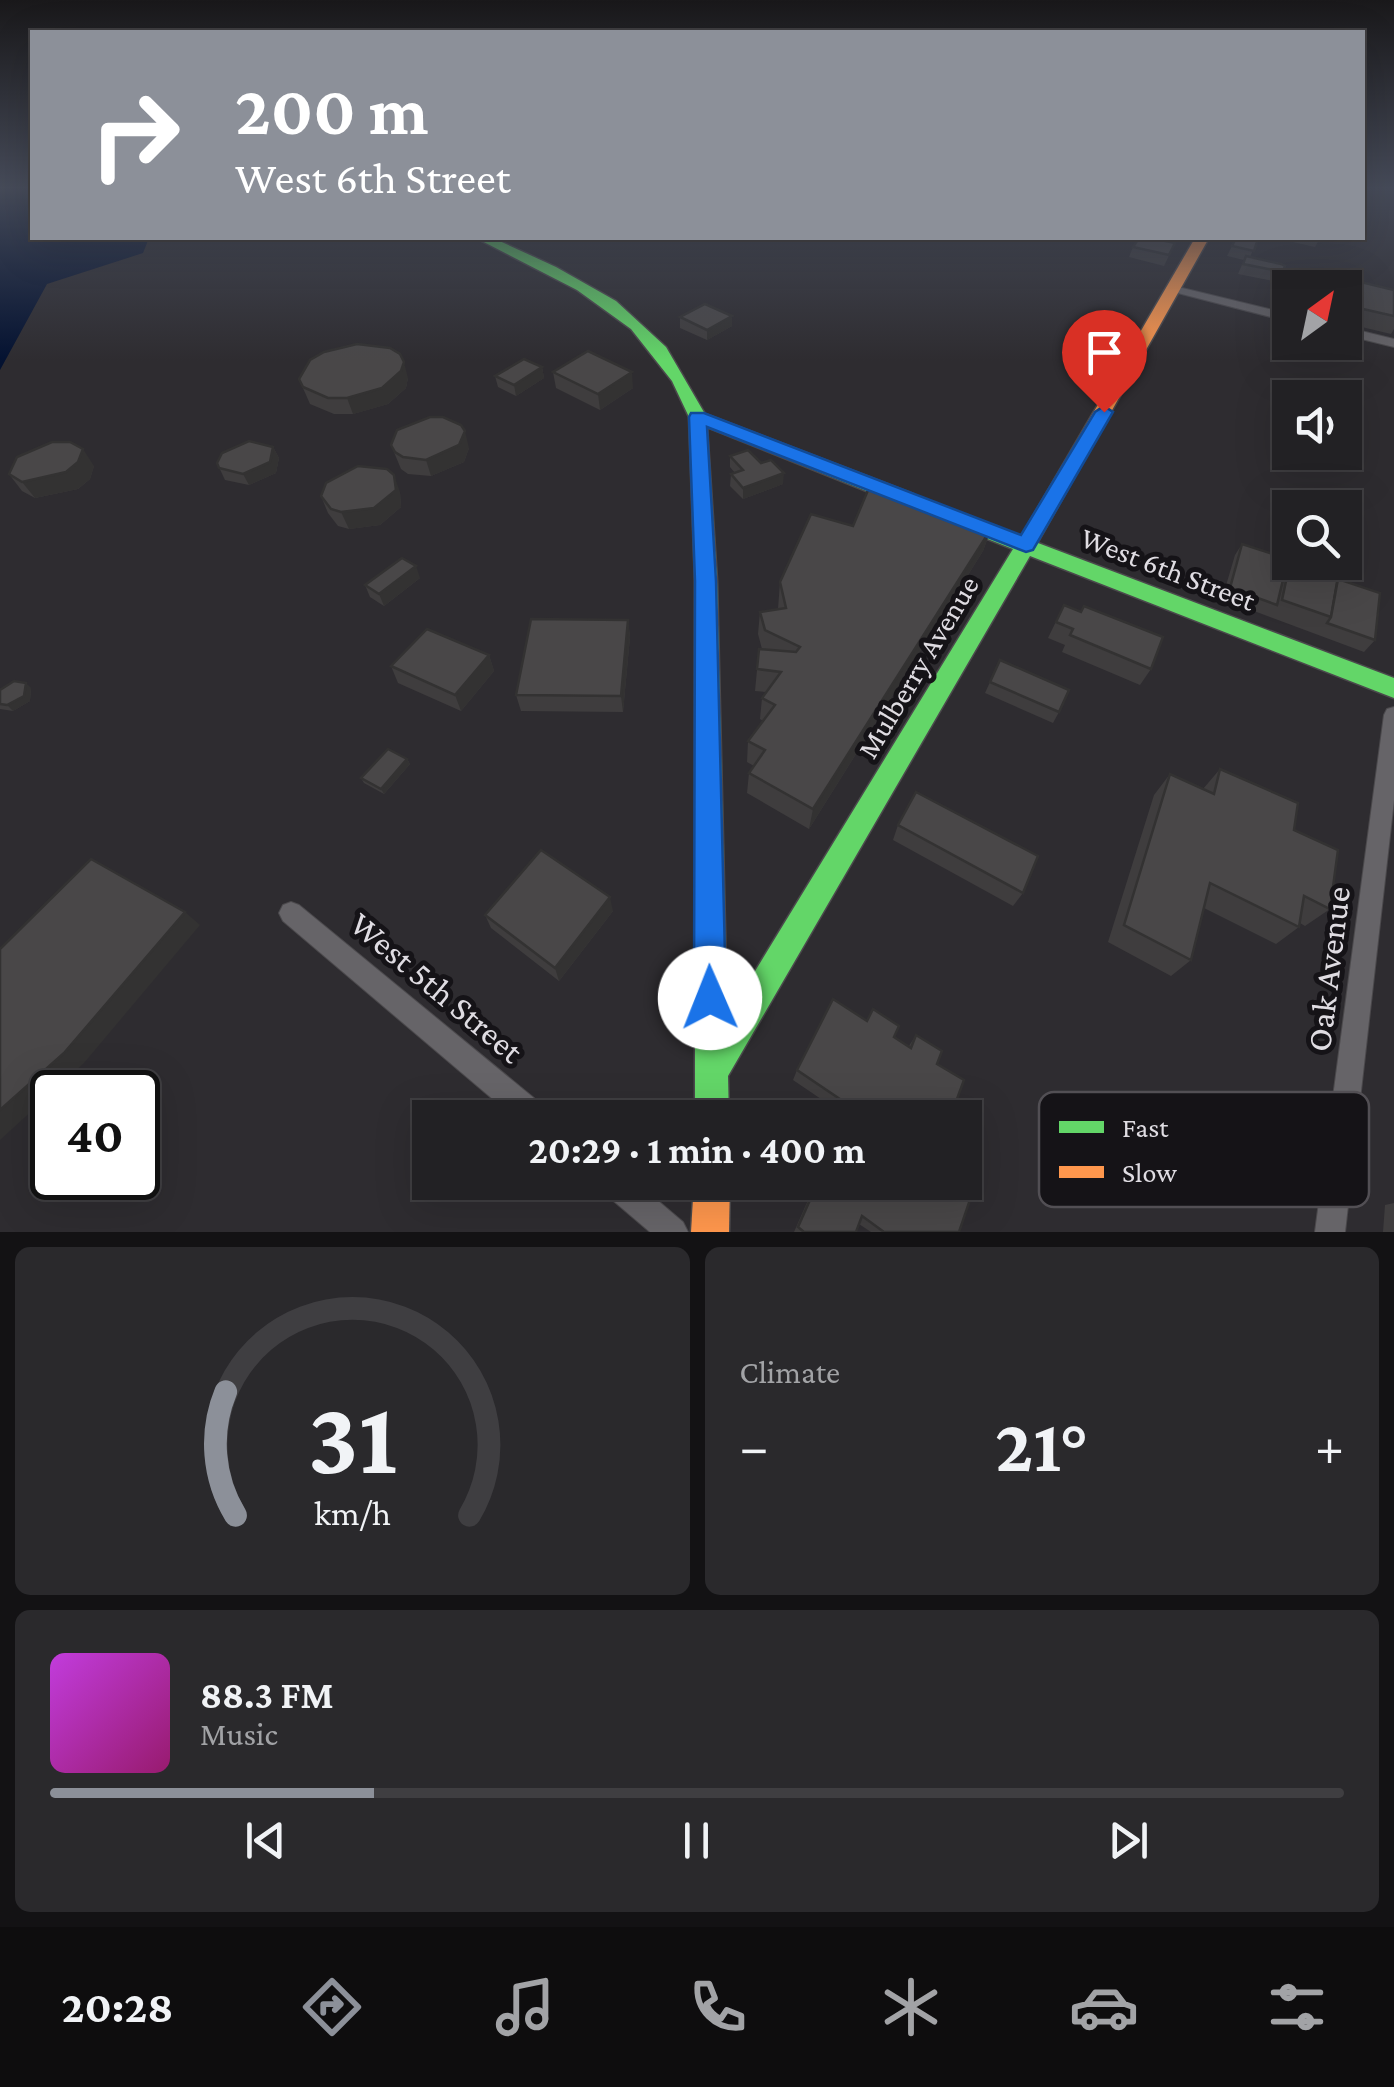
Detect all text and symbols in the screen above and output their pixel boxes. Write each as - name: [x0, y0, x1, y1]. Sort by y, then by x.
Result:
- icon: right: [70, 70, 200, 200]
- text: 200 m: [235, 71, 428, 149]
- text: West 6th Street: [235, 153, 511, 203]
- north arrow: [1272, 270, 1362, 360]
- map controls: [1272, 270, 1362, 580]
- pin: [1062, 310, 1147, 413]
- icon: arrive: [1077, 325, 1132, 380]
- button: sound: [1272, 380, 1362, 470]
- button: search: [1272, 490, 1362, 580]
- street label: West 6th Street: [1076, 520, 1261, 617]
- street label: Mulberry Avenue: [850, 570, 986, 764]
- street label: Oak Avenue: [1299, 884, 1358, 1054]
- street label: West 5th Street: [342, 904, 531, 1071]
- position arrow: [658, 946, 762, 1050]
- speed limit sign: 40: [30, 1070, 160, 1200]
- legend: [1039, 1092, 1369, 1207]
- text: Fast: [1122, 1112, 1169, 1143]
- text: 20:29 · 1 min · 400 m: [528, 1129, 866, 1171]
- text: Slow: [1122, 1157, 1177, 1188]
- text: Climate: [740, 1354, 840, 1390]
- text: 31: [307, 1380, 397, 1495]
- text: 21°: [995, 1404, 1088, 1487]
- text: −: [740, 1416, 769, 1477]
- text: +: [1315, 1416, 1344, 1477]
- text: km/h: [314, 1493, 391, 1533]
- text: 88.3 FM: [200, 1674, 334, 1716]
- text: Music: [200, 1716, 278, 1752]
- icon: previous: [238, 1813, 293, 1868]
- icon: pause: [669, 1813, 724, 1868]
- icon: next: [1101, 1813, 1156, 1868]
- icon: directions: [297, 1972, 367, 2042]
- icon: music: [490, 1972, 560, 2042]
- icon: phone: [683, 1972, 753, 2042]
- icon: climate: [876, 1972, 946, 2042]
- icon: car: [1069, 1972, 1139, 2042]
- icon: filters: [1262, 1972, 1332, 2042]
- text: 20:28: [62, 1982, 174, 2032]

